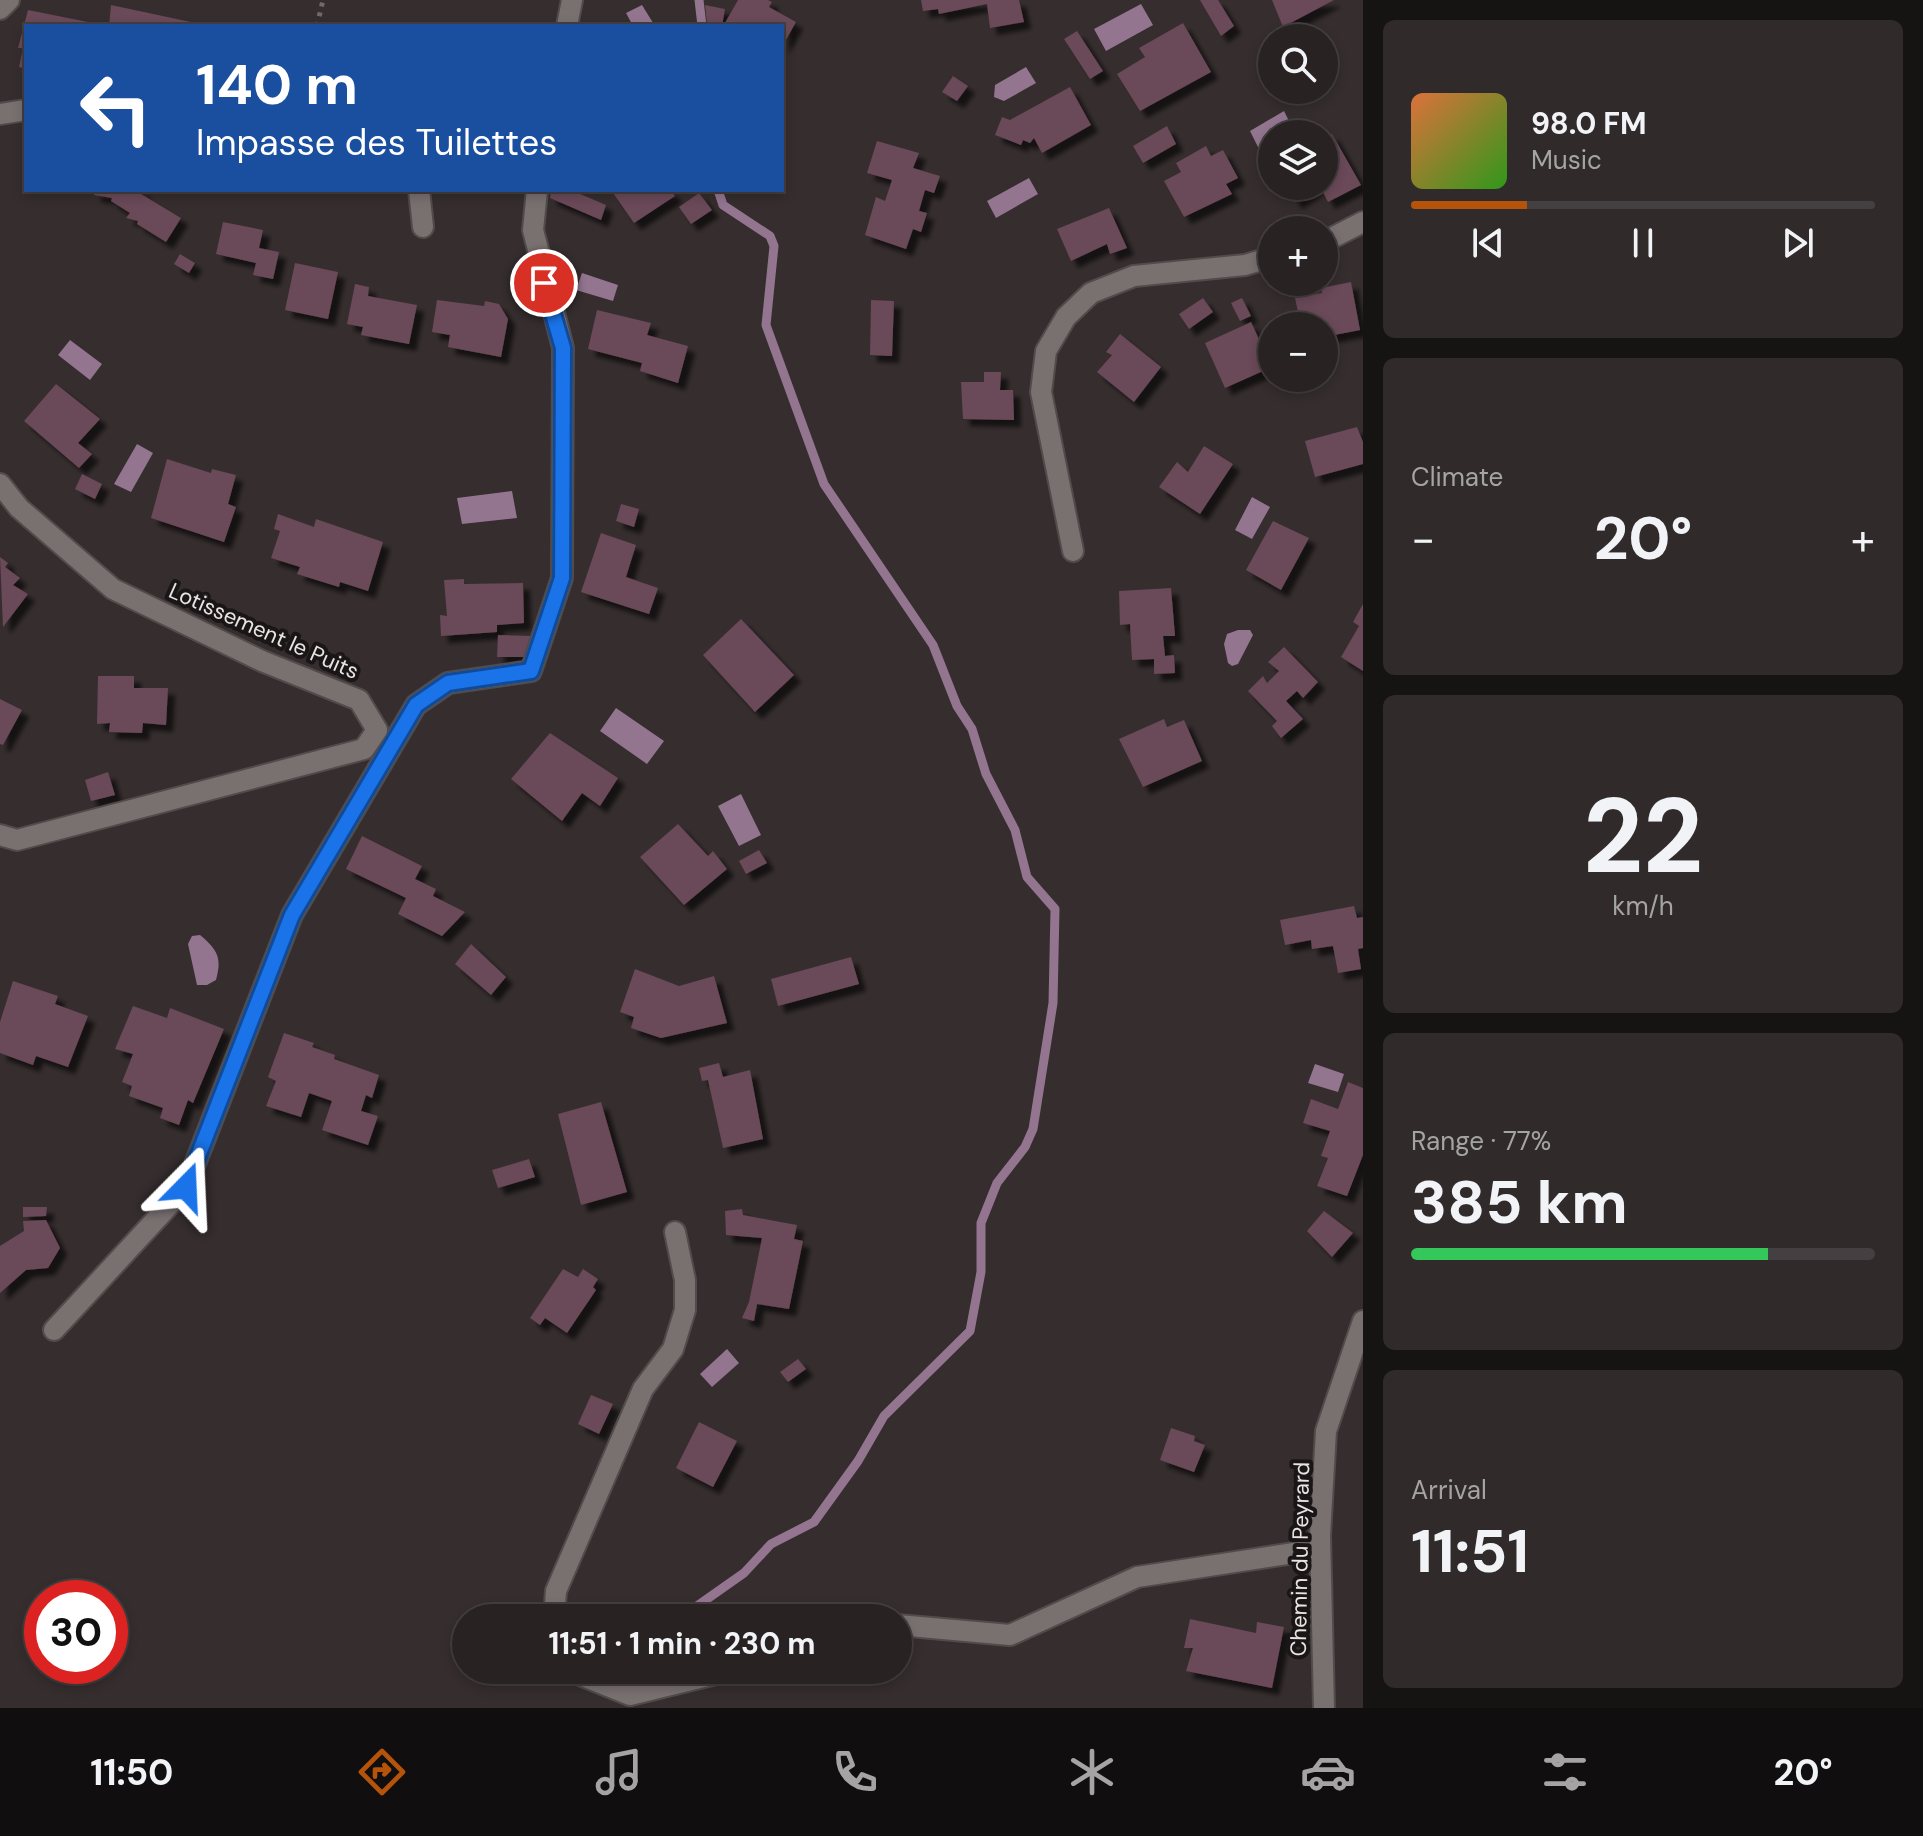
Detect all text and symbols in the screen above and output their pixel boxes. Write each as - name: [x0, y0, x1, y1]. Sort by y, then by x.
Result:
- map controls: [1258, 24, 1338, 392]
- button: search: [1258, 24, 1338, 104]
- text: 140 m: [196, 48, 358, 121]
- icon: left: [64, 56, 168, 160]
- text: 98.0 FM: [1531, 104, 1647, 143]
- text: Impasse des Tuilettes: [196, 119, 557, 166]
- button: layers: [1258, 120, 1338, 200]
- text: Music: [1531, 143, 1602, 177]
- button: +: [1258, 216, 1338, 296]
- icon: previous: [1466, 221, 1510, 265]
- icon: pause: [1621, 221, 1665, 265]
- icon: next: [1776, 221, 1820, 265]
- pin: [510, 249, 578, 317]
- icon: arrive: [522, 261, 566, 305]
- button: −: [1258, 312, 1338, 392]
- text: Climate: [1411, 460, 1503, 494]
- text: 20°: [1594, 499, 1692, 578]
- text: −: [1411, 510, 1435, 568]
- text: +: [1851, 510, 1875, 568]
- street label: Lotissement le Puits: [164, 576, 364, 686]
- text: 22: [1583, 769, 1703, 904]
- text: km/h: [1612, 889, 1674, 923]
- text: Range · 77%: [1411, 1124, 1551, 1158]
- position arrow: [144, 1145, 228, 1229]
- text: 385 km: [1411, 1163, 1628, 1242]
- street label: Chemin du Peyrard: [1284, 1461, 1316, 1657]
- text: Arrival: [1411, 1473, 1487, 1507]
- text: 11:51: [1411, 1512, 1529, 1591]
- speed limit sign: 30: [24, 1580, 128, 1684]
- text: 11:51 · 1 min · 230 m: [548, 1624, 816, 1663]
- icon: directions: [354, 1744, 410, 1800]
- icon: music: [591, 1744, 647, 1800]
- icon: phone: [827, 1744, 883, 1800]
- icon: climate: [1064, 1744, 1120, 1800]
- icon: car: [1300, 1744, 1356, 1800]
- icon: filters: [1537, 1744, 1593, 1800]
- text: 11:50: [90, 1749, 173, 1796]
- text: 20°: [1774, 1749, 1833, 1796]

